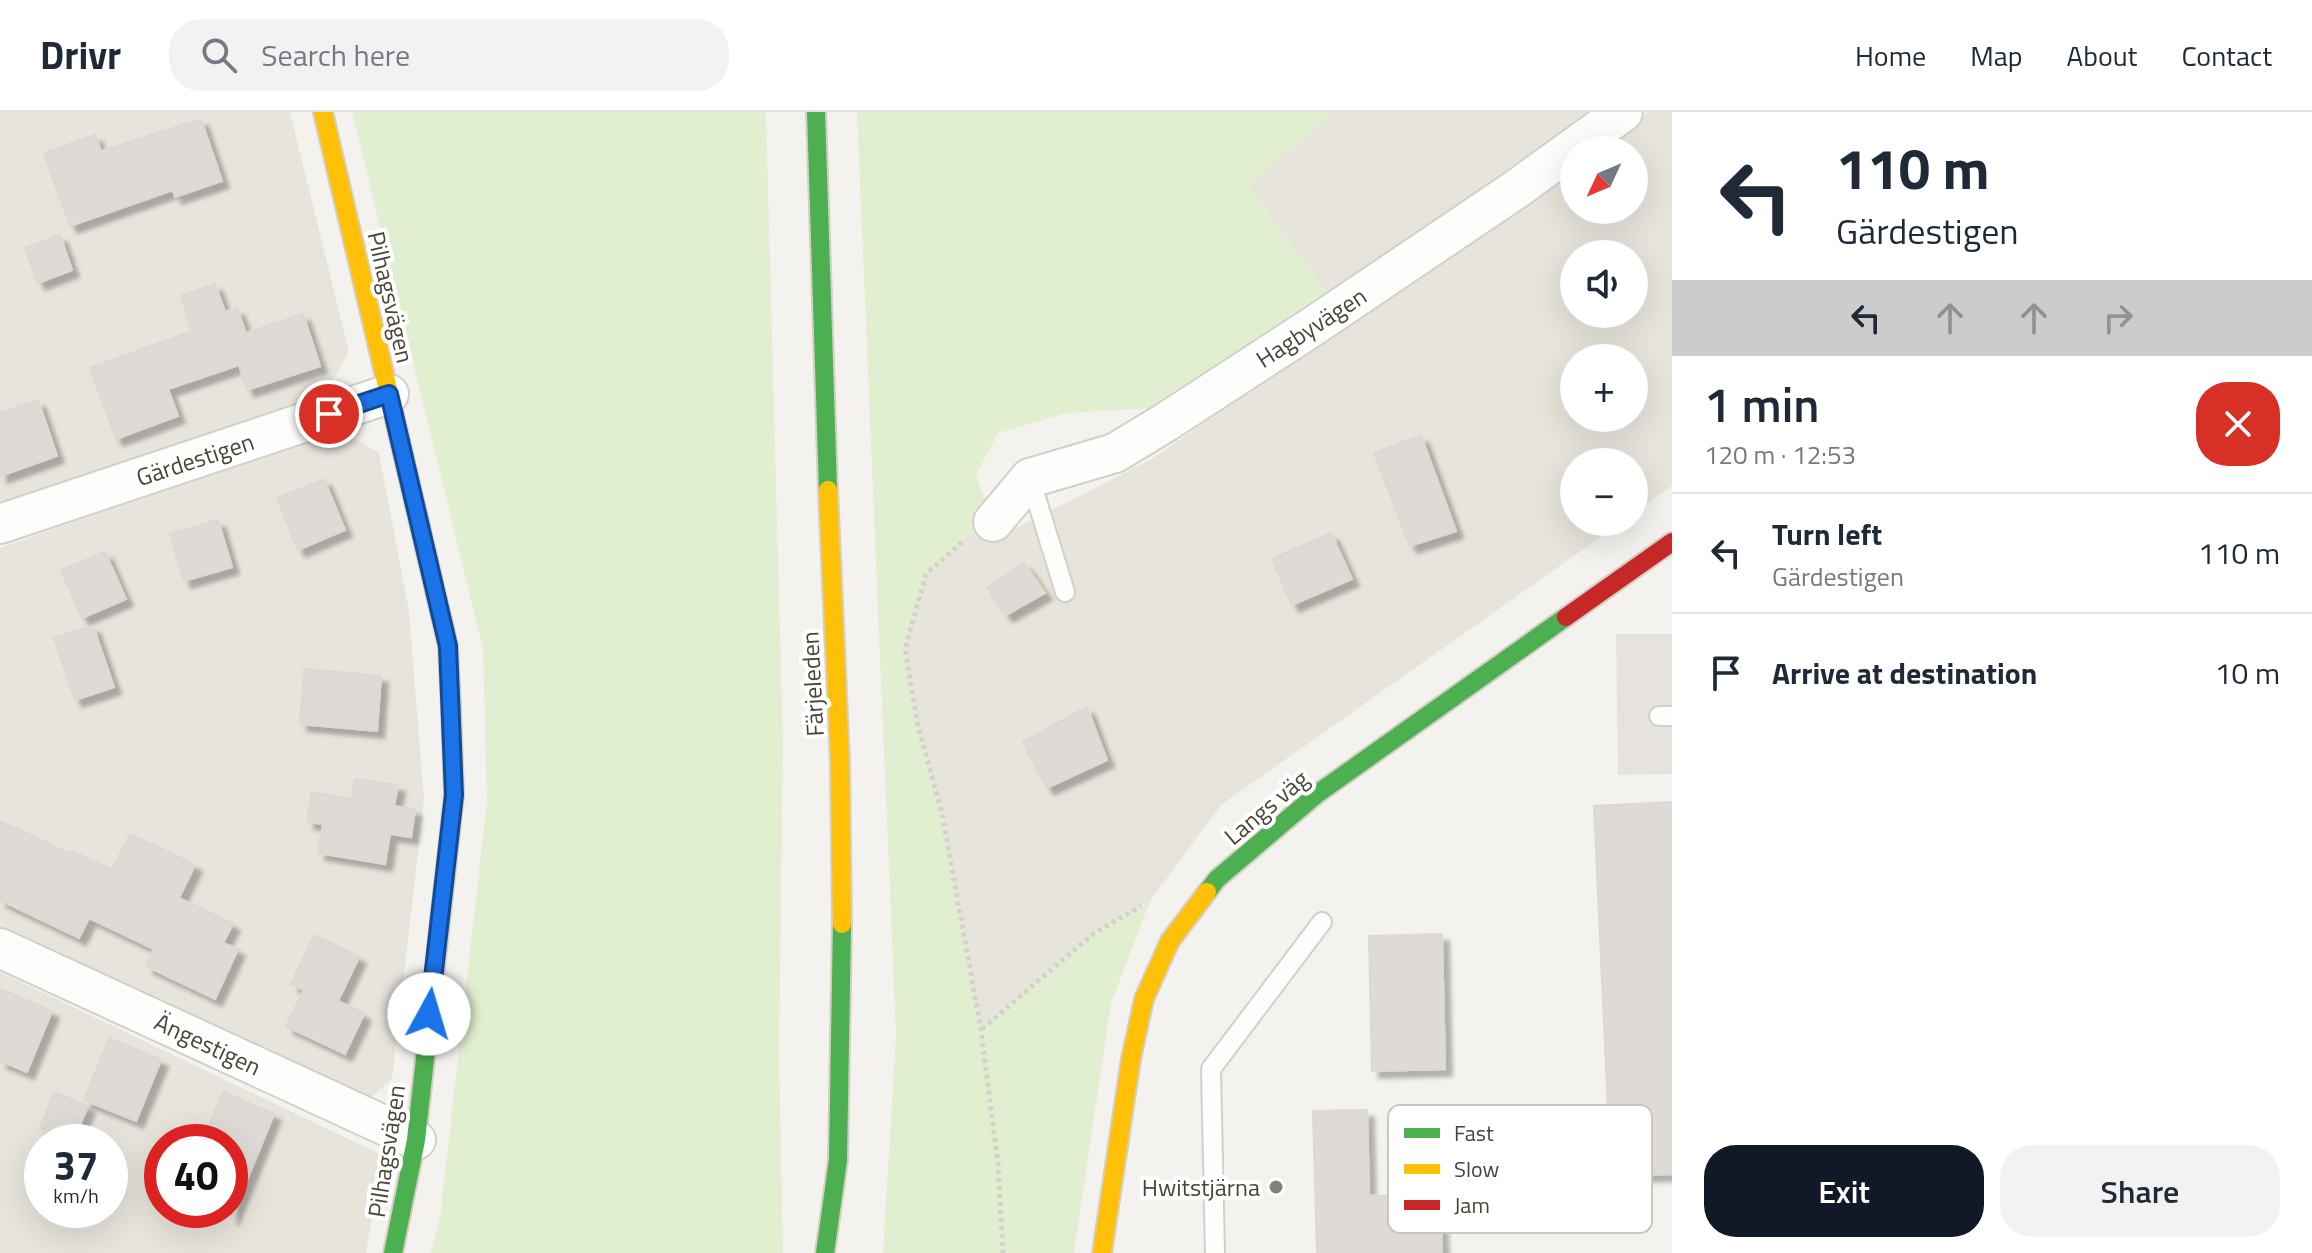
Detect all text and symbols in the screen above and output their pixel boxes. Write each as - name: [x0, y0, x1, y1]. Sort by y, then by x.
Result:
- search box: [169, 19, 729, 91]
- text: Drivr: [40, 26, 121, 84]
- text: Search here: [261, 32, 410, 78]
- icon: search: [197, 33, 241, 77]
- text: Home: [1855, 34, 1926, 77]
- text: Map: [1970, 34, 2023, 77]
- text: About: [2067, 34, 2137, 77]
- text: Contact: [2181, 34, 2272, 77]
- text: 110 m: [1836, 126, 1989, 211]
- north arrow: [1560, 136, 1648, 224]
- map controls: [1560, 136, 1648, 536]
- icon: left: [1704, 144, 1808, 248]
- text: Gärdestigen: [1836, 203, 2019, 258]
- street label: Pilhagsvägen: [358, 228, 424, 366]
- button: sound: [1560, 240, 1648, 328]
- street label: Hagbyvägen: [1249, 278, 1373, 376]
- icon: left: [1844, 296, 1888, 340]
- icon: ahead: [1928, 296, 1972, 340]
- icon: ahead: [2012, 296, 2056, 340]
- icon: right: [2096, 296, 2140, 340]
- button: +: [1560, 344, 1648, 432]
- text: 1 min: [1704, 368, 1819, 441]
- pin: [295, 380, 363, 448]
- button: close: [2196, 382, 2280, 466]
- icon: arrive: [307, 392, 351, 436]
- street label: Gärdestigen: [132, 423, 258, 495]
- text: 120 m · 12:53: [1704, 435, 1856, 474]
- button: −: [1560, 448, 1648, 536]
- text: Turn left: [1772, 511, 1882, 557]
- text: 110 m: [2198, 530, 2280, 576]
- icon: left: [1704, 531, 1748, 575]
- text: Gärdestigen: [1772, 557, 1904, 596]
- street label: Färjeleden: [791, 631, 833, 737]
- text: Arrive at destination: [1772, 650, 2037, 696]
- text: 10 m: [2215, 650, 2280, 696]
- icon: arrive: [1704, 651, 1748, 695]
- street label: Langs väg: [1216, 761, 1316, 853]
- position arrow: [387, 972, 471, 1056]
- street label: Ängestigen: [149, 1004, 267, 1084]
- street label: Pilhagsvägen: [358, 1082, 414, 1220]
- legend: [1388, 1105, 1652, 1233]
- text: Fast: [1454, 1116, 1494, 1150]
- speed limit sign: 40: [144, 1124, 248, 1228]
- text: 37: [54, 1135, 98, 1196]
- button: Exit: [1704, 1145, 1984, 1237]
- button: Share: [2000, 1145, 2280, 1237]
- text: Slow: [1454, 1152, 1500, 1186]
- place label: Hwitstjärna: [1142, 1169, 1260, 1205]
- marker: Hwitstjärna: [1267, 1178, 1285, 1196]
- text: km/h: [53, 1180, 99, 1211]
- text: Jam: [1454, 1188, 1490, 1222]

